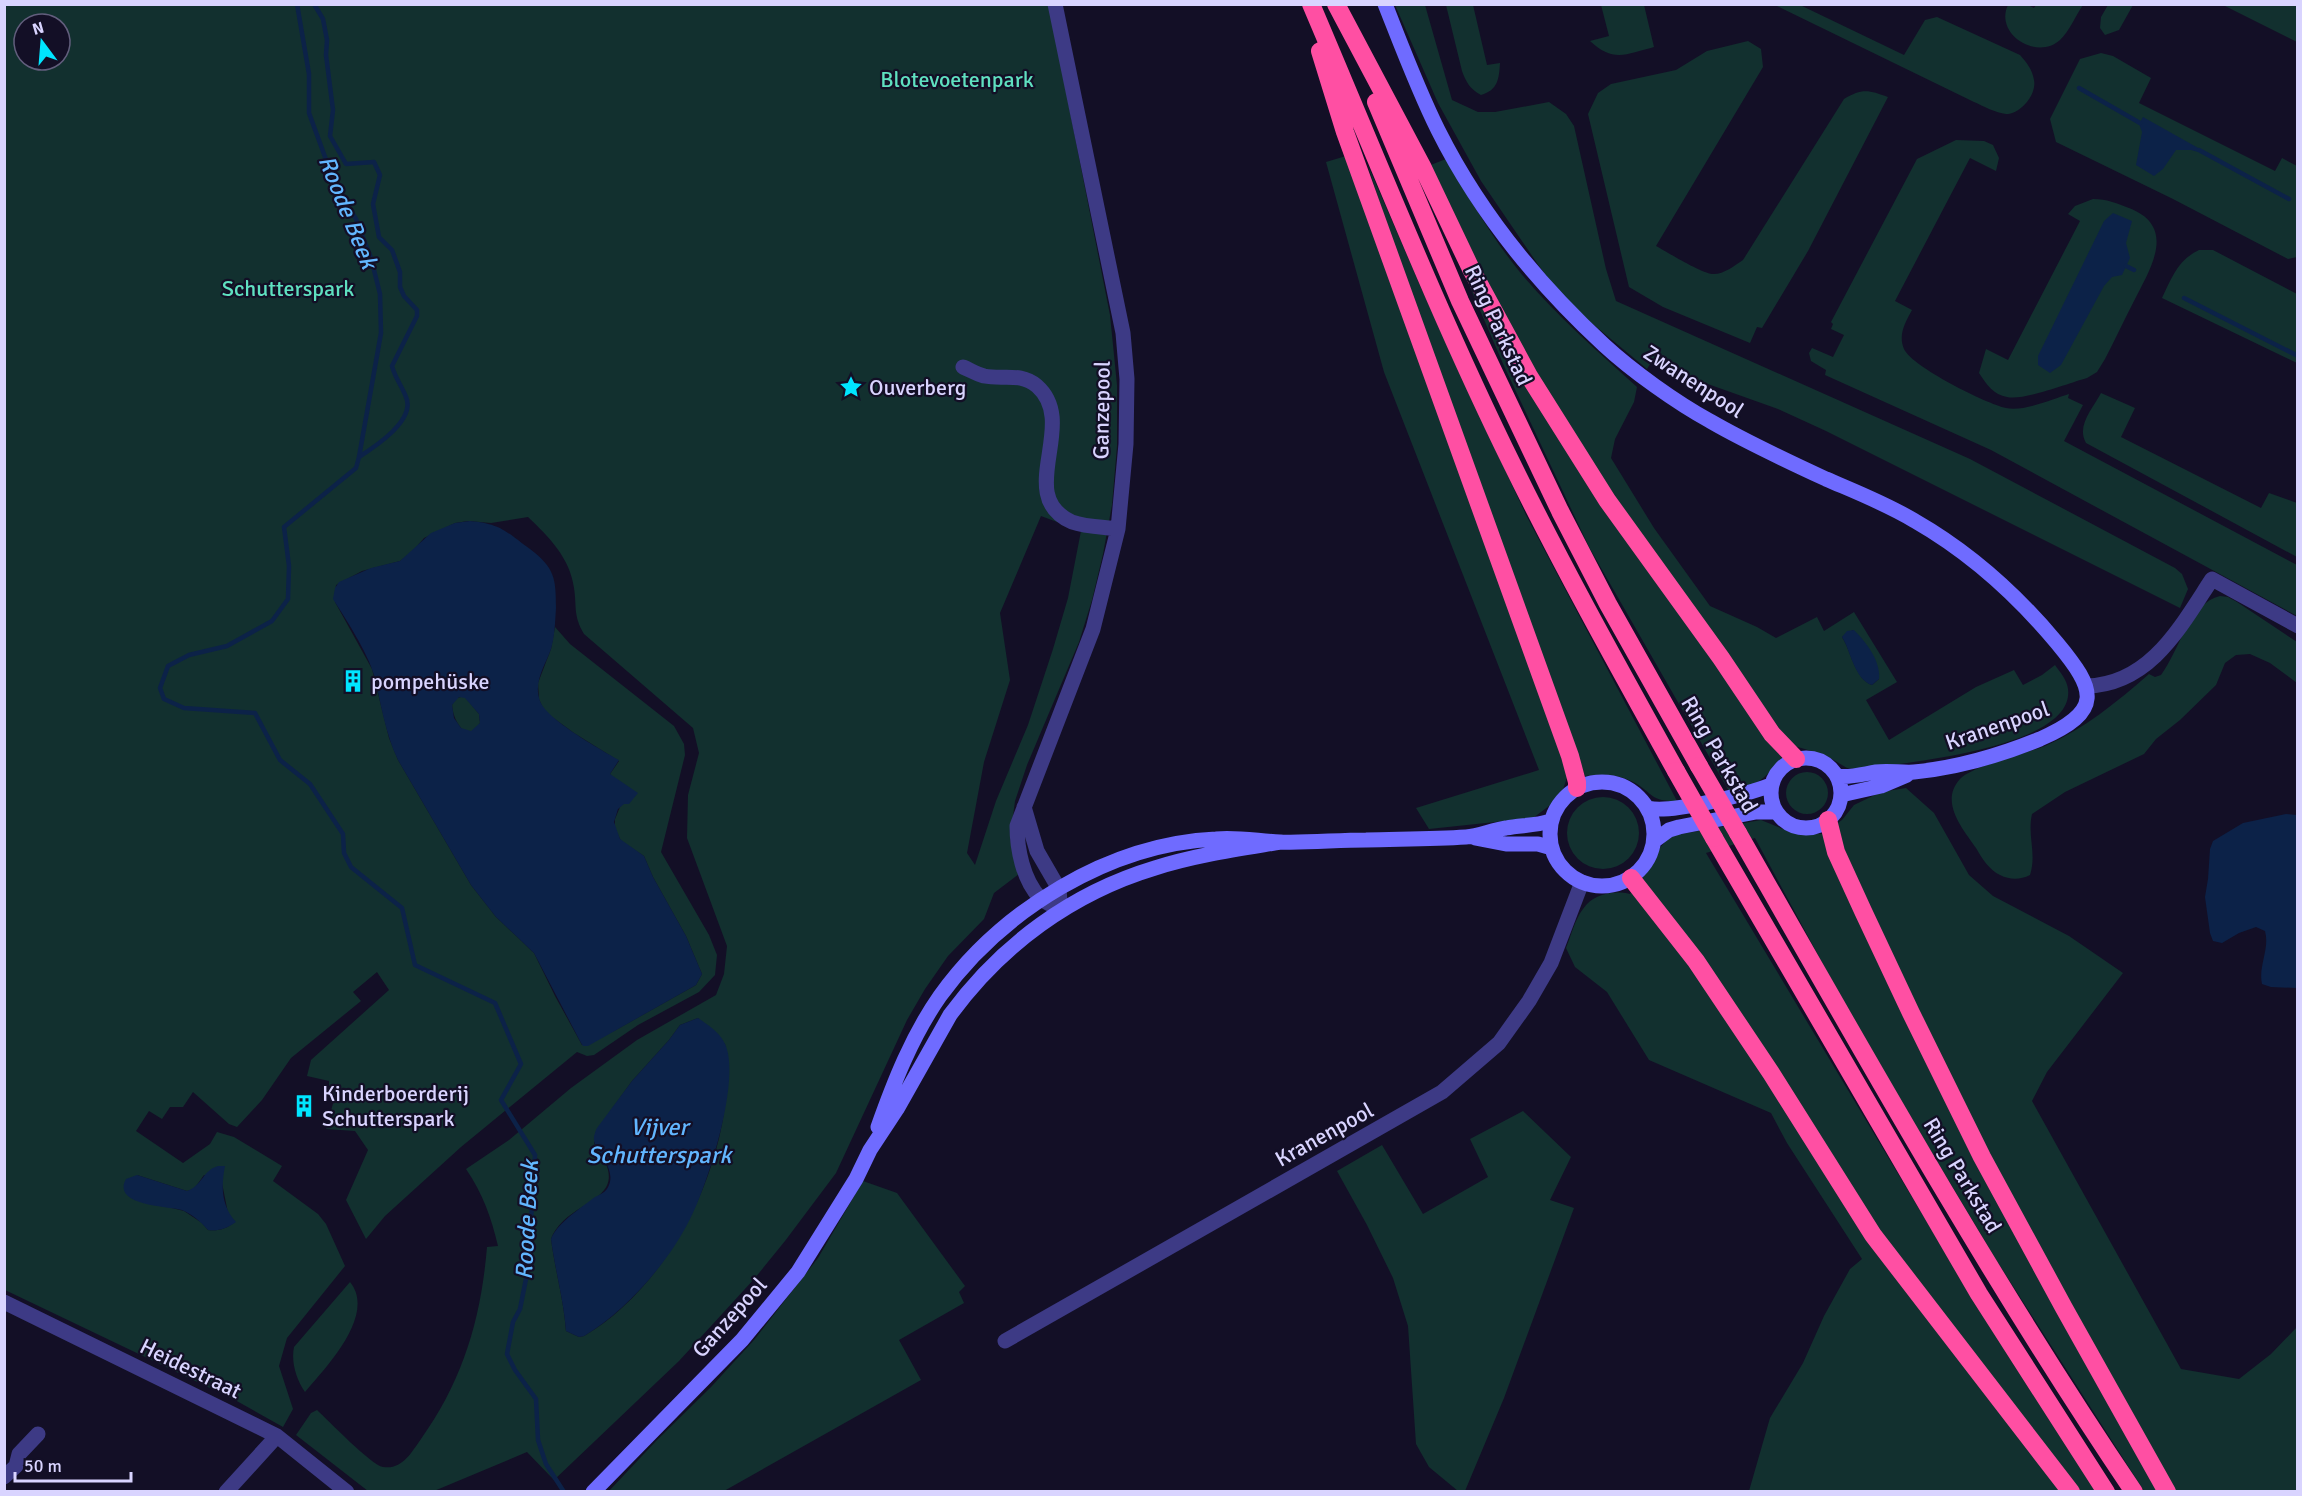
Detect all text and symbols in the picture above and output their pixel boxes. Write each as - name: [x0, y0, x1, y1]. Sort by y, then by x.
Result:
- north arrow: [12, 12, 72, 72]
- text: N: [30, 17, 46, 40]
- park label: Blotevoetenpark: [880, 66, 1034, 93]
- water label: Roode Beek: [312, 151, 385, 275]
- street label: Ring Parkstad: [1459, 261, 1538, 390]
- park label: Schutterspark: [222, 275, 354, 302]
- street label: Zwanenpool: [1638, 339, 1749, 424]
- street label: Ganzepool: [1087, 360, 1116, 460]
- place icon: Ouverberg: [838, 374, 864, 400]
- place label: Ouverberg: [869, 374, 966, 401]
- building icon: pompehüske: [340, 668, 366, 694]
- place label: pompehüske: [371, 668, 490, 695]
- street label: Ring Parkstad: [1675, 691, 1764, 817]
- street label: Kranenpool: [1942, 695, 2053, 756]
- place label: Kinderboerderij Schutterspark: [322, 1080, 469, 1132]
- building icon: Kinderboerderij Schutterspark: [291, 1093, 317, 1119]
- street label: Kranenpool: [1270, 1096, 1378, 1172]
- water label: Vijver Schutterspark: [587, 1112, 733, 1170]
- street label: Ring Parkstad: [1918, 1113, 2008, 1238]
- water label: Roode Beek: [509, 1158, 545, 1281]
- street label: Ganzepool: [686, 1272, 772, 1363]
- street label: Heidestraat: [136, 1332, 246, 1405]
- scale bar: [15, 1445, 130, 1483]
- text: 50 m: [24, 1455, 62, 1477]

